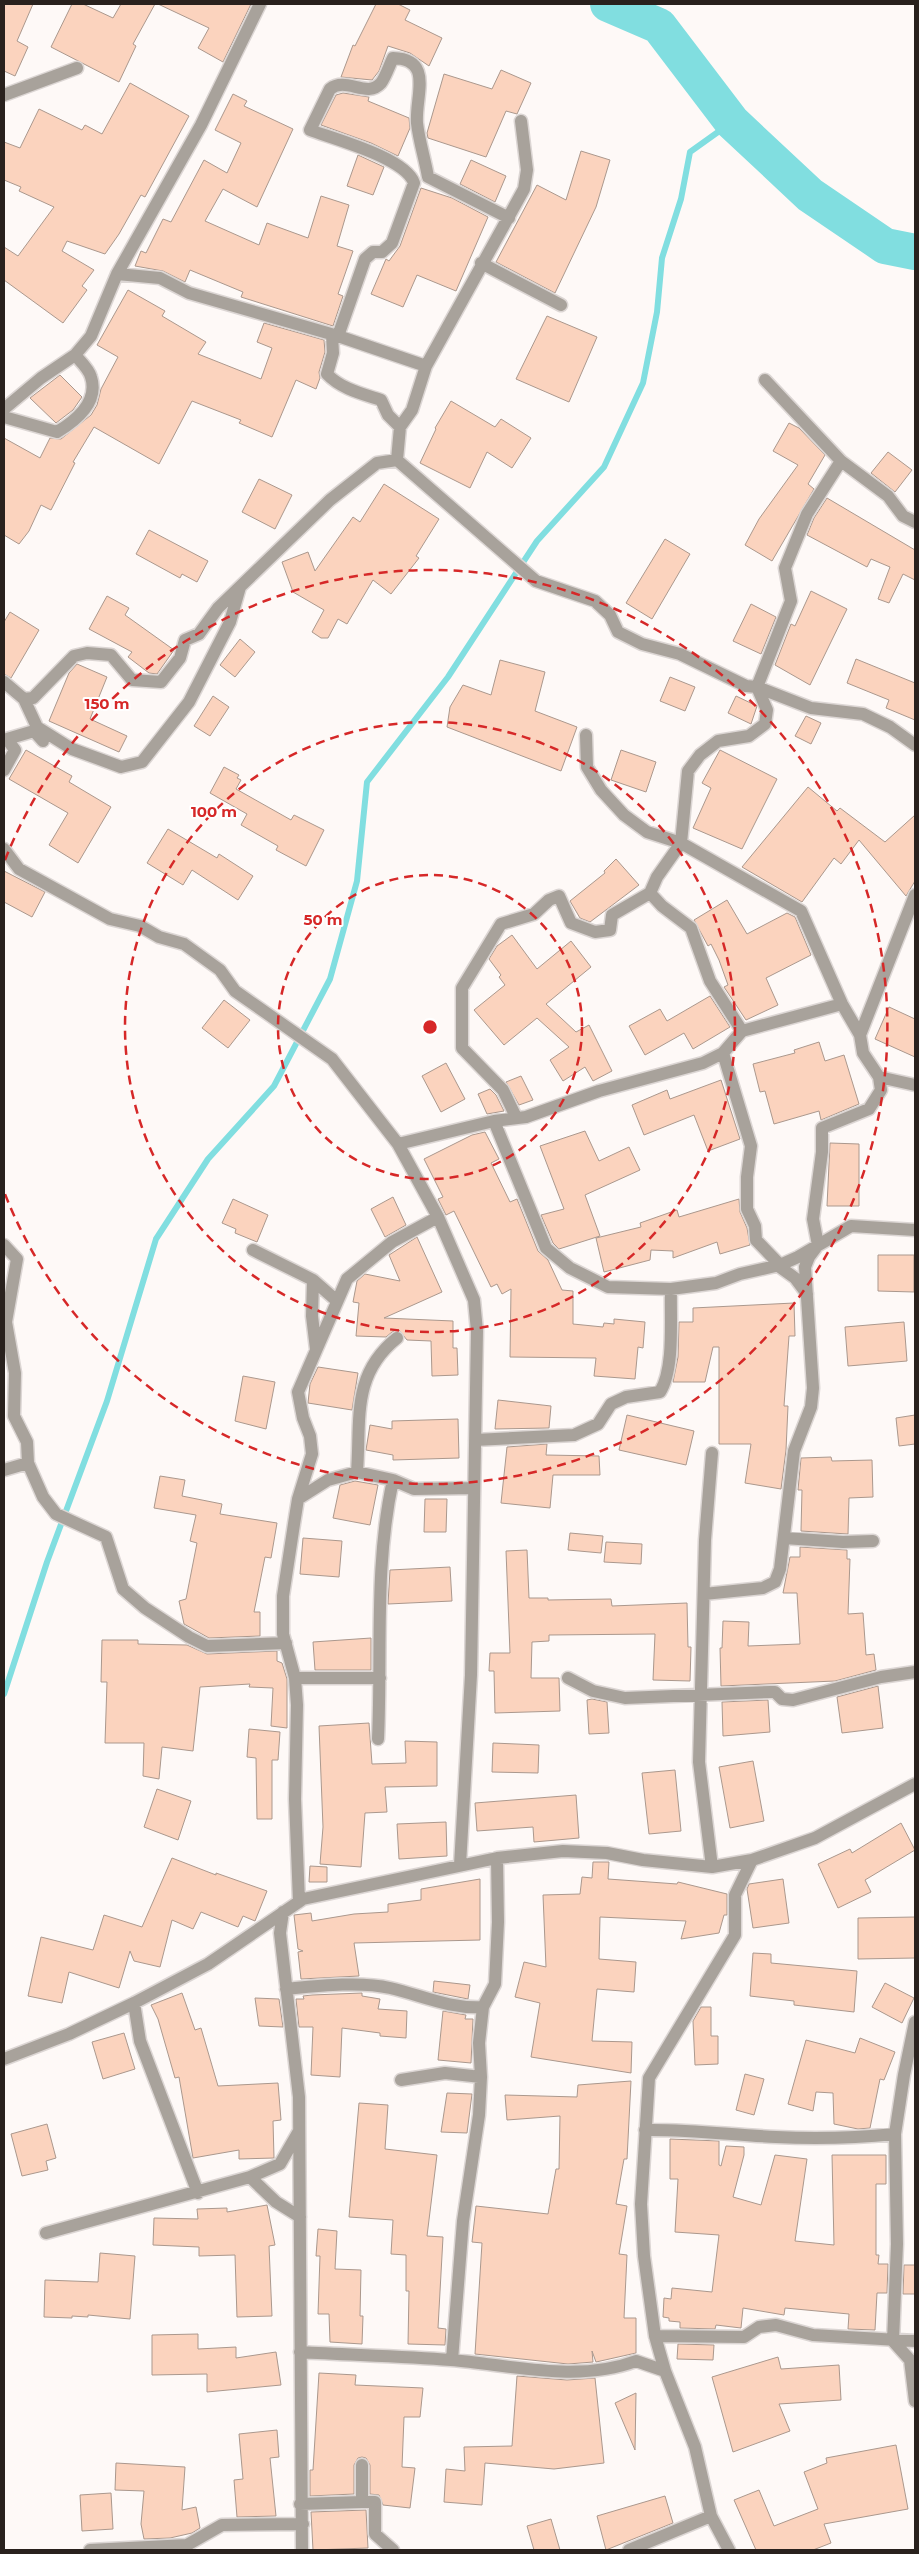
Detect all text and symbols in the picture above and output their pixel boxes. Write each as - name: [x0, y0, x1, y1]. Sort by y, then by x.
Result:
- text: 150 m: [85, 694, 129, 713]
- text: 100 m: [191, 802, 237, 821]
- text: 50 m: [303, 910, 343, 929]
- centre of rings: [421, 1018, 439, 1036]

